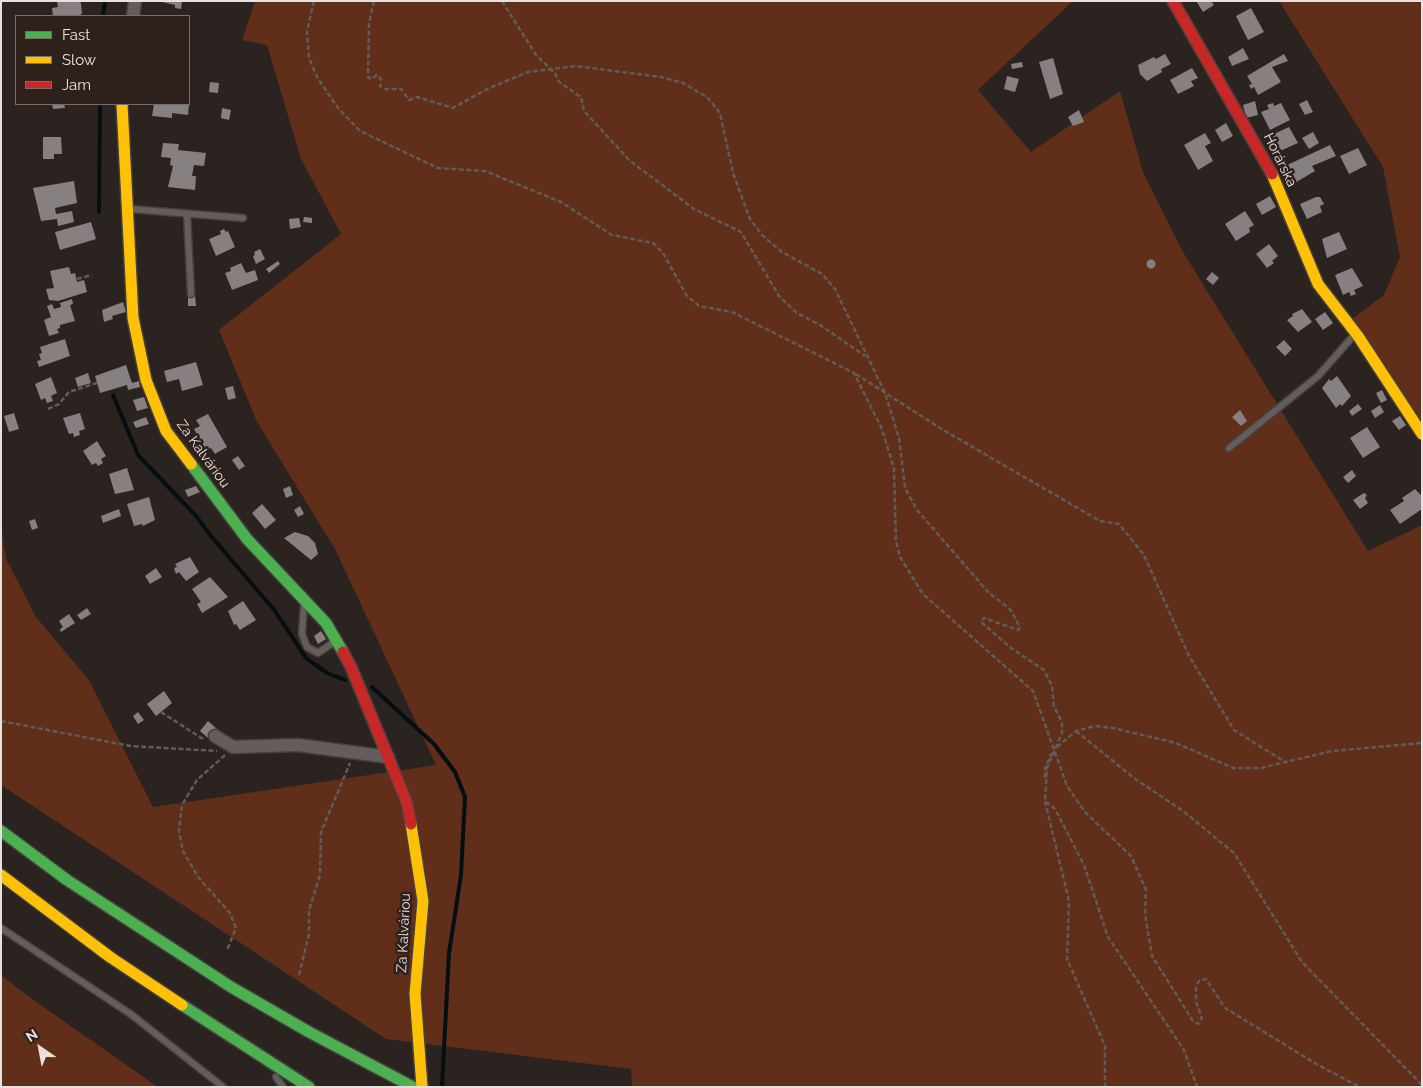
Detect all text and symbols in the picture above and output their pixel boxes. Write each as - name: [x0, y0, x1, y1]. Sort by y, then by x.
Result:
- legend: [15, 15, 190, 105]
- text: Fast: [62, 26, 90, 44]
- text: Slow: [62, 51, 96, 69]
- text: Jam: [62, 76, 91, 94]
- street label: Horárska: [1260, 130, 1300, 190]
- street label: Za Kalváriou: [173, 417, 233, 491]
- street label: Za Kalváriou: [394, 893, 414, 973]
- north arrow: [15, 1023, 65, 1073]
- text: N: [23, 1026, 41, 1045]

